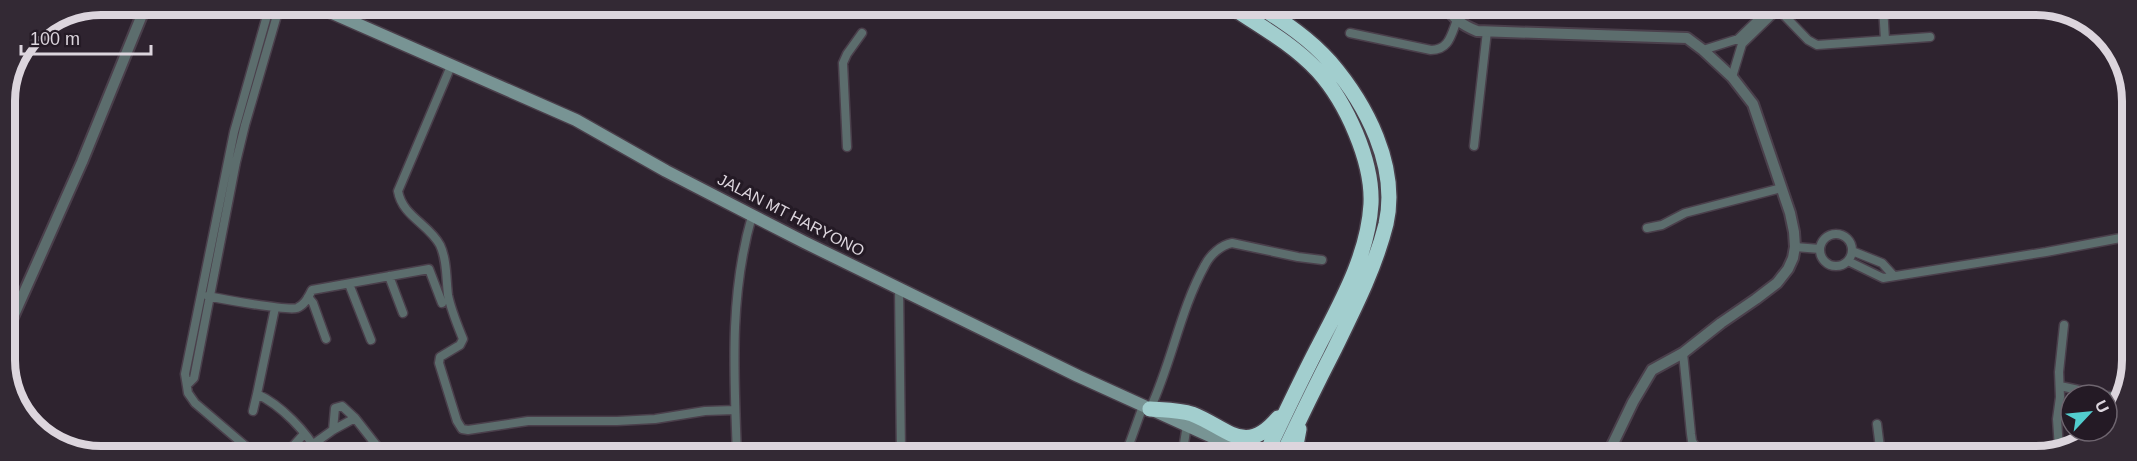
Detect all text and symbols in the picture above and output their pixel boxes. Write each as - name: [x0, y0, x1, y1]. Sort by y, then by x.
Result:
- scale bar: [21, 18, 152, 56]
- text: 100 m: [30, 29, 80, 49]
- street label: JALAN MT HARYONO: [715, 171, 867, 259]
- north arrow: [2059, 383, 2119, 443]
- text: U: [2092, 398, 2112, 416]

